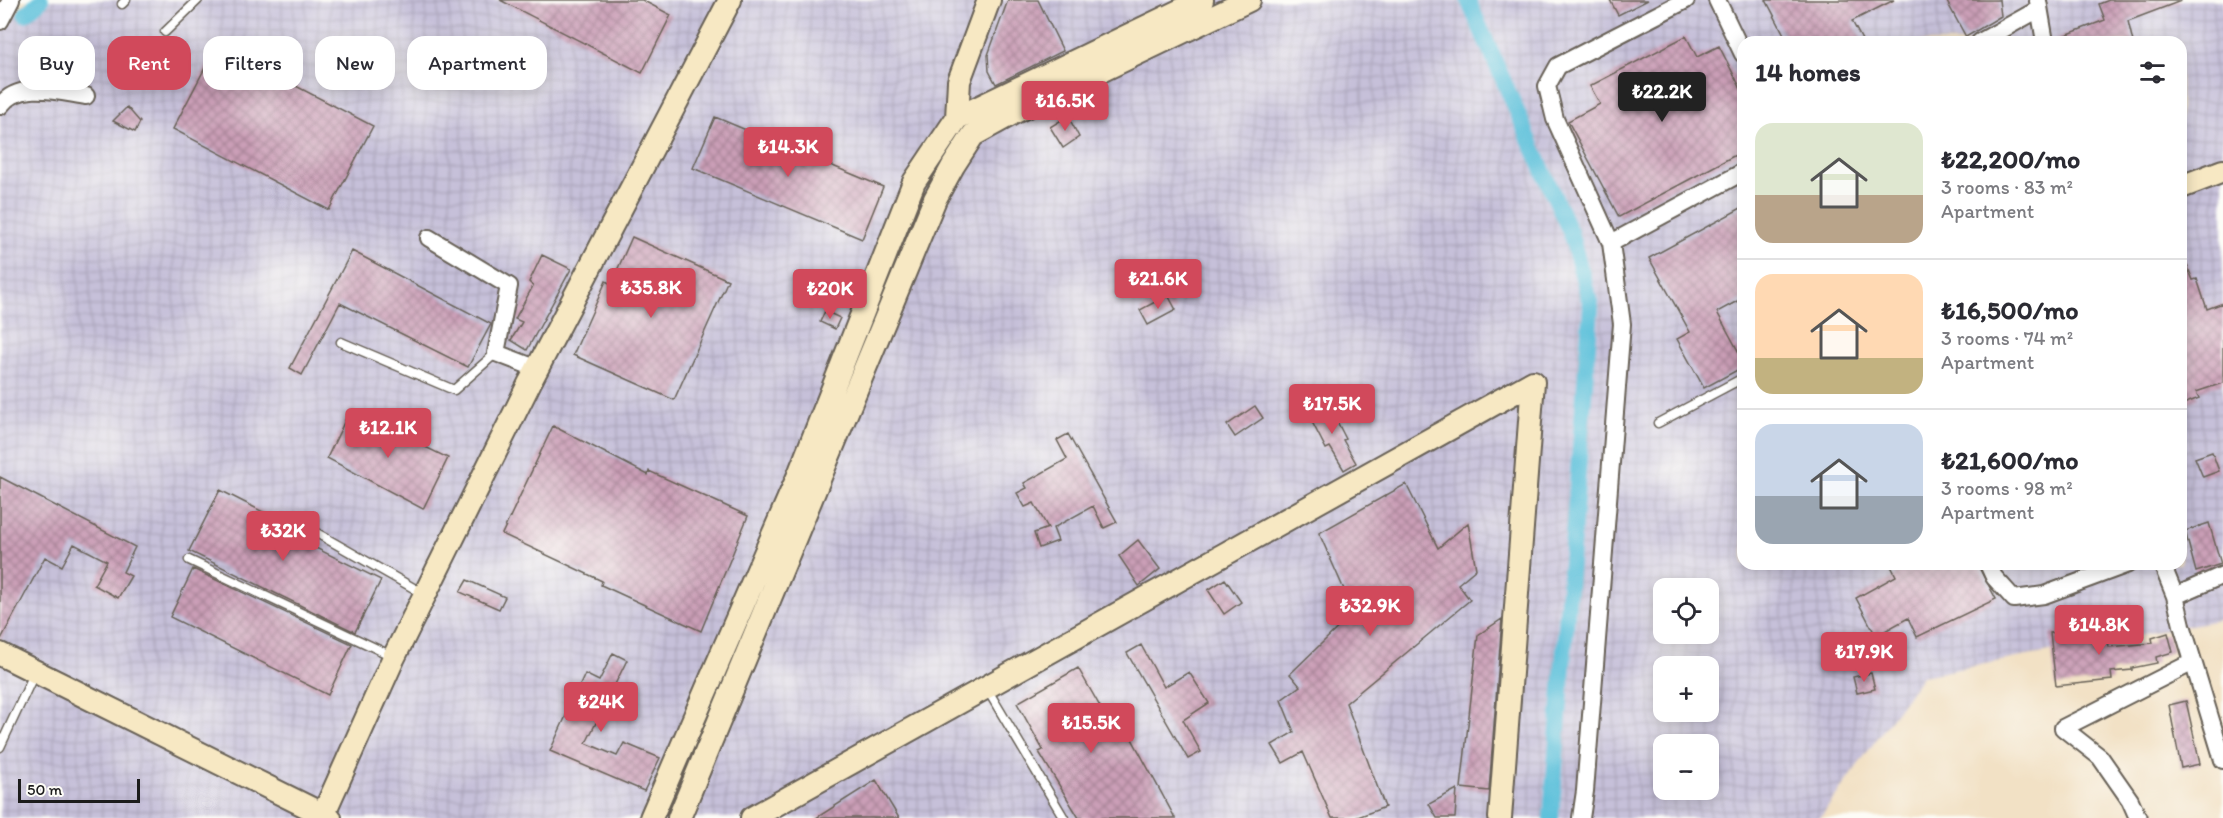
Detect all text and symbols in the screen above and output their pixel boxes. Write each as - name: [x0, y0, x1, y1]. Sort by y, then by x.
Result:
- chip: Buy: [18, 36, 95, 90]
- chip: Rent: [107, 36, 191, 90]
- chip: Filters: [203, 36, 303, 90]
- chip: New: [315, 36, 395, 90]
- chip: Apartment: [407, 36, 547, 90]
- text: 14 homes: [1755, 56, 1861, 88]
- icon: filters: [2136, 56, 2169, 89]
- pin: ₺22.2K: [1613, 72, 1711, 123]
- text: ₺22.2K: [1632, 79, 1692, 103]
- pin: ₺16.5K: [1016, 81, 1114, 132]
- text: ₺16.5K: [1036, 88, 1094, 112]
- pin: ₺14.3K: [739, 127, 837, 178]
- text: ₺14.3K: [758, 134, 818, 158]
- text: ₺22,200/mo: [1941, 143, 2080, 175]
- icon: home: [1803, 147, 1875, 219]
- text: 3 rooms · 83 m²: [1941, 175, 2073, 199]
- text: Apartment: [1941, 199, 2034, 223]
- pin: ₺21.6K: [1109, 259, 1207, 310]
- text: ₺21.6K: [1129, 266, 1187, 290]
- pin: ₺35.8K: [602, 268, 700, 319]
- pin: ₺20K: [794, 269, 866, 320]
- text: ₺35.8K: [621, 275, 681, 299]
- text: ₺20K: [807, 276, 853, 300]
- text: ₺16,500/mo: [1941, 294, 2079, 326]
- icon: home: [1803, 298, 1875, 370]
- text: 3 rooms · 74 m²: [1941, 326, 2073, 350]
- text: Apartment: [1941, 350, 2034, 374]
- pin: ₺17.5K: [1283, 384, 1381, 435]
- text: ₺17.5K: [1303, 391, 1361, 415]
- pin: ₺12.1K: [339, 408, 437, 459]
- text: ₺12.1K: [359, 415, 417, 439]
- text: ₺21,600/mo: [1941, 444, 2079, 476]
- icon: home: [1803, 448, 1875, 520]
- text: 3 rooms · 98 m²: [1941, 476, 2073, 500]
- text: Apartment: [1941, 500, 2034, 524]
- pin: ₺32K: [247, 511, 319, 562]
- text: ₺32K: [261, 518, 305, 542]
- map controls: [1653, 578, 1719, 800]
- button: locate: [1653, 578, 1719, 644]
- pin: ₺32.9K: [1321, 586, 1419, 637]
- text: ₺32.9K: [1340, 593, 1400, 617]
- pin: ₺14.8K: [2050, 605, 2148, 656]
- text: ₺14.8K: [2069, 612, 2129, 636]
- pin: ₺17.9K: [1815, 632, 1913, 683]
- text: ₺17.9K: [1835, 639, 1893, 663]
- button: +: [1653, 656, 1719, 722]
- pin: ₺24K: [565, 682, 637, 733]
- text: ₺24K: [578, 689, 624, 713]
- pin: ₺15.5K: [1042, 703, 1140, 754]
- text: ₺15.5K: [1062, 710, 1120, 734]
- button: −: [1653, 734, 1719, 800]
- scale bar: [18, 776, 140, 804]
- text: 50 m: [27, 780, 62, 799]

